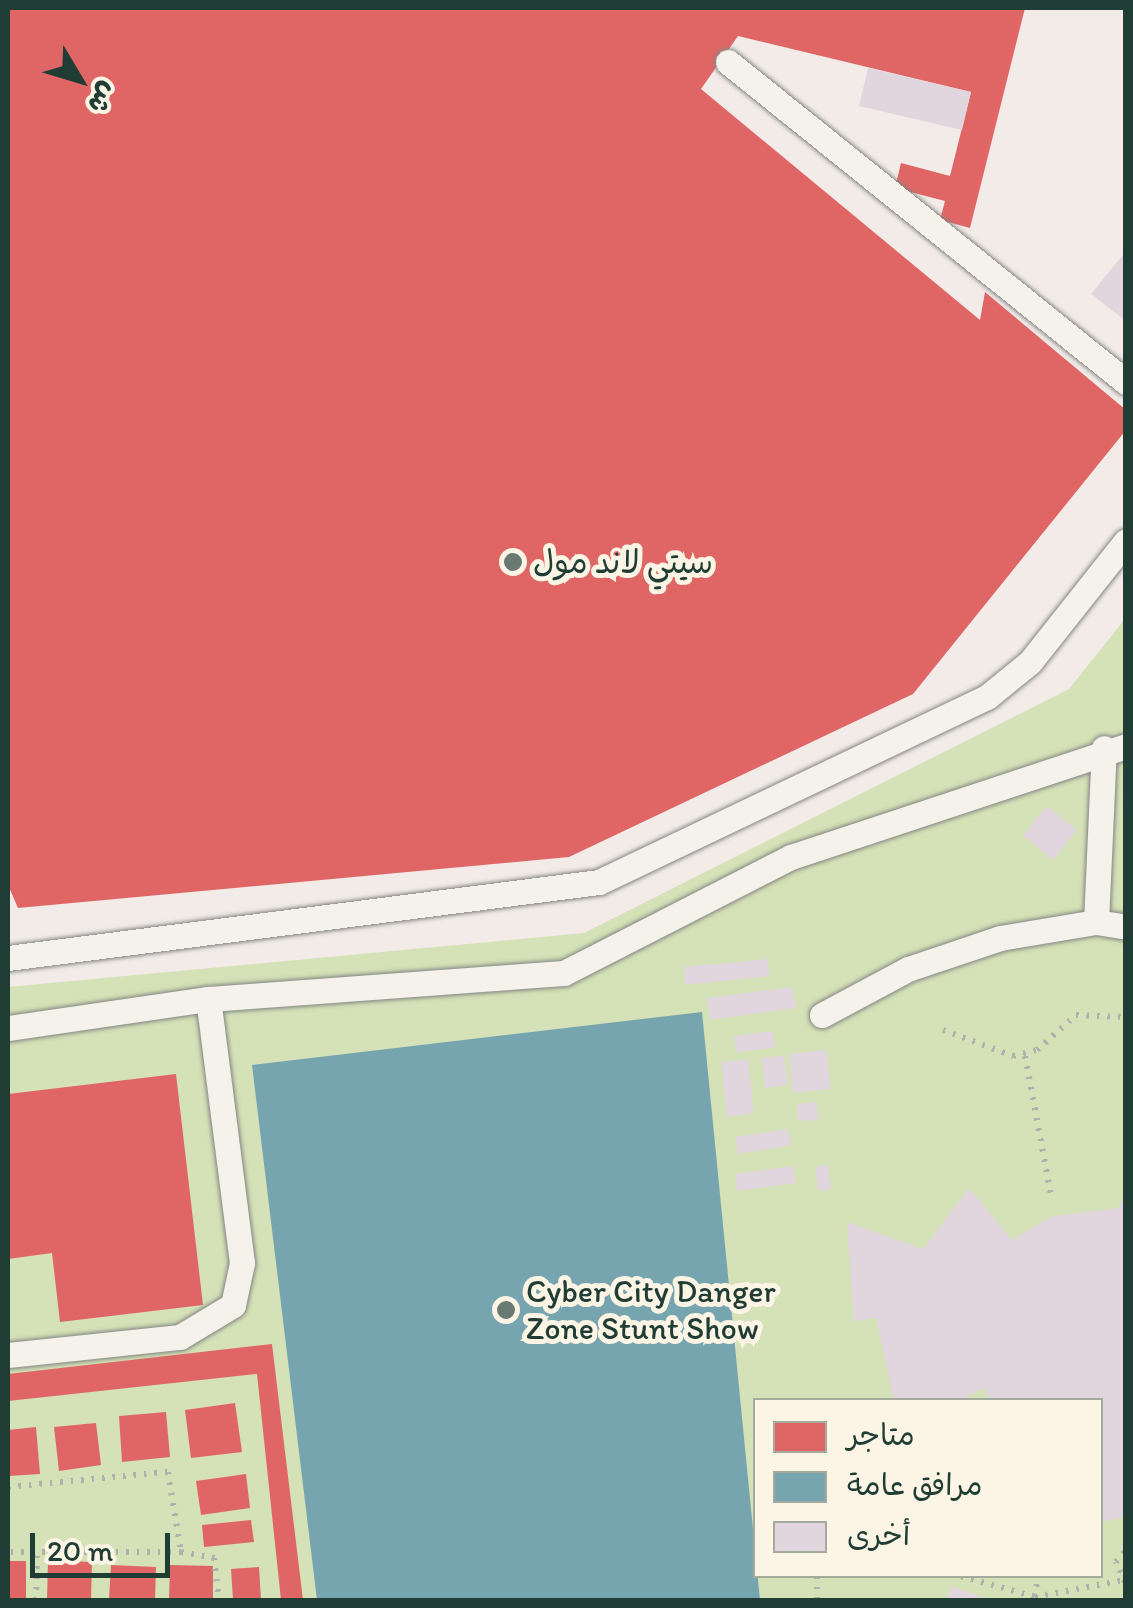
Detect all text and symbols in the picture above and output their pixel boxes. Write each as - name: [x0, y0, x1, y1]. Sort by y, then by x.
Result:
- north arrow: [30, 30, 130, 130]
- text: ش: [81, 76, 127, 121]
- place label: سيتي لاند مول: [533, 543, 713, 581]
- marker: سيتي لاند مول: [502, 551, 524, 573]
- place label: Cyber City Danger Zone Stunt Show: [526, 1273, 776, 1348]
- marker: Cyber City Danger Zone Stunt Show: [495, 1299, 517, 1321]
- legend: [753, 1398, 1103, 1578]
- text: متاجر: [847, 1416, 915, 1453]
- text: مرافق عامة: [847, 1466, 983, 1503]
- scale bar: [35, 1513, 175, 1575]
- text: أخرى: [847, 1516, 910, 1553]
- text: 20 m: [47, 1532, 113, 1569]

